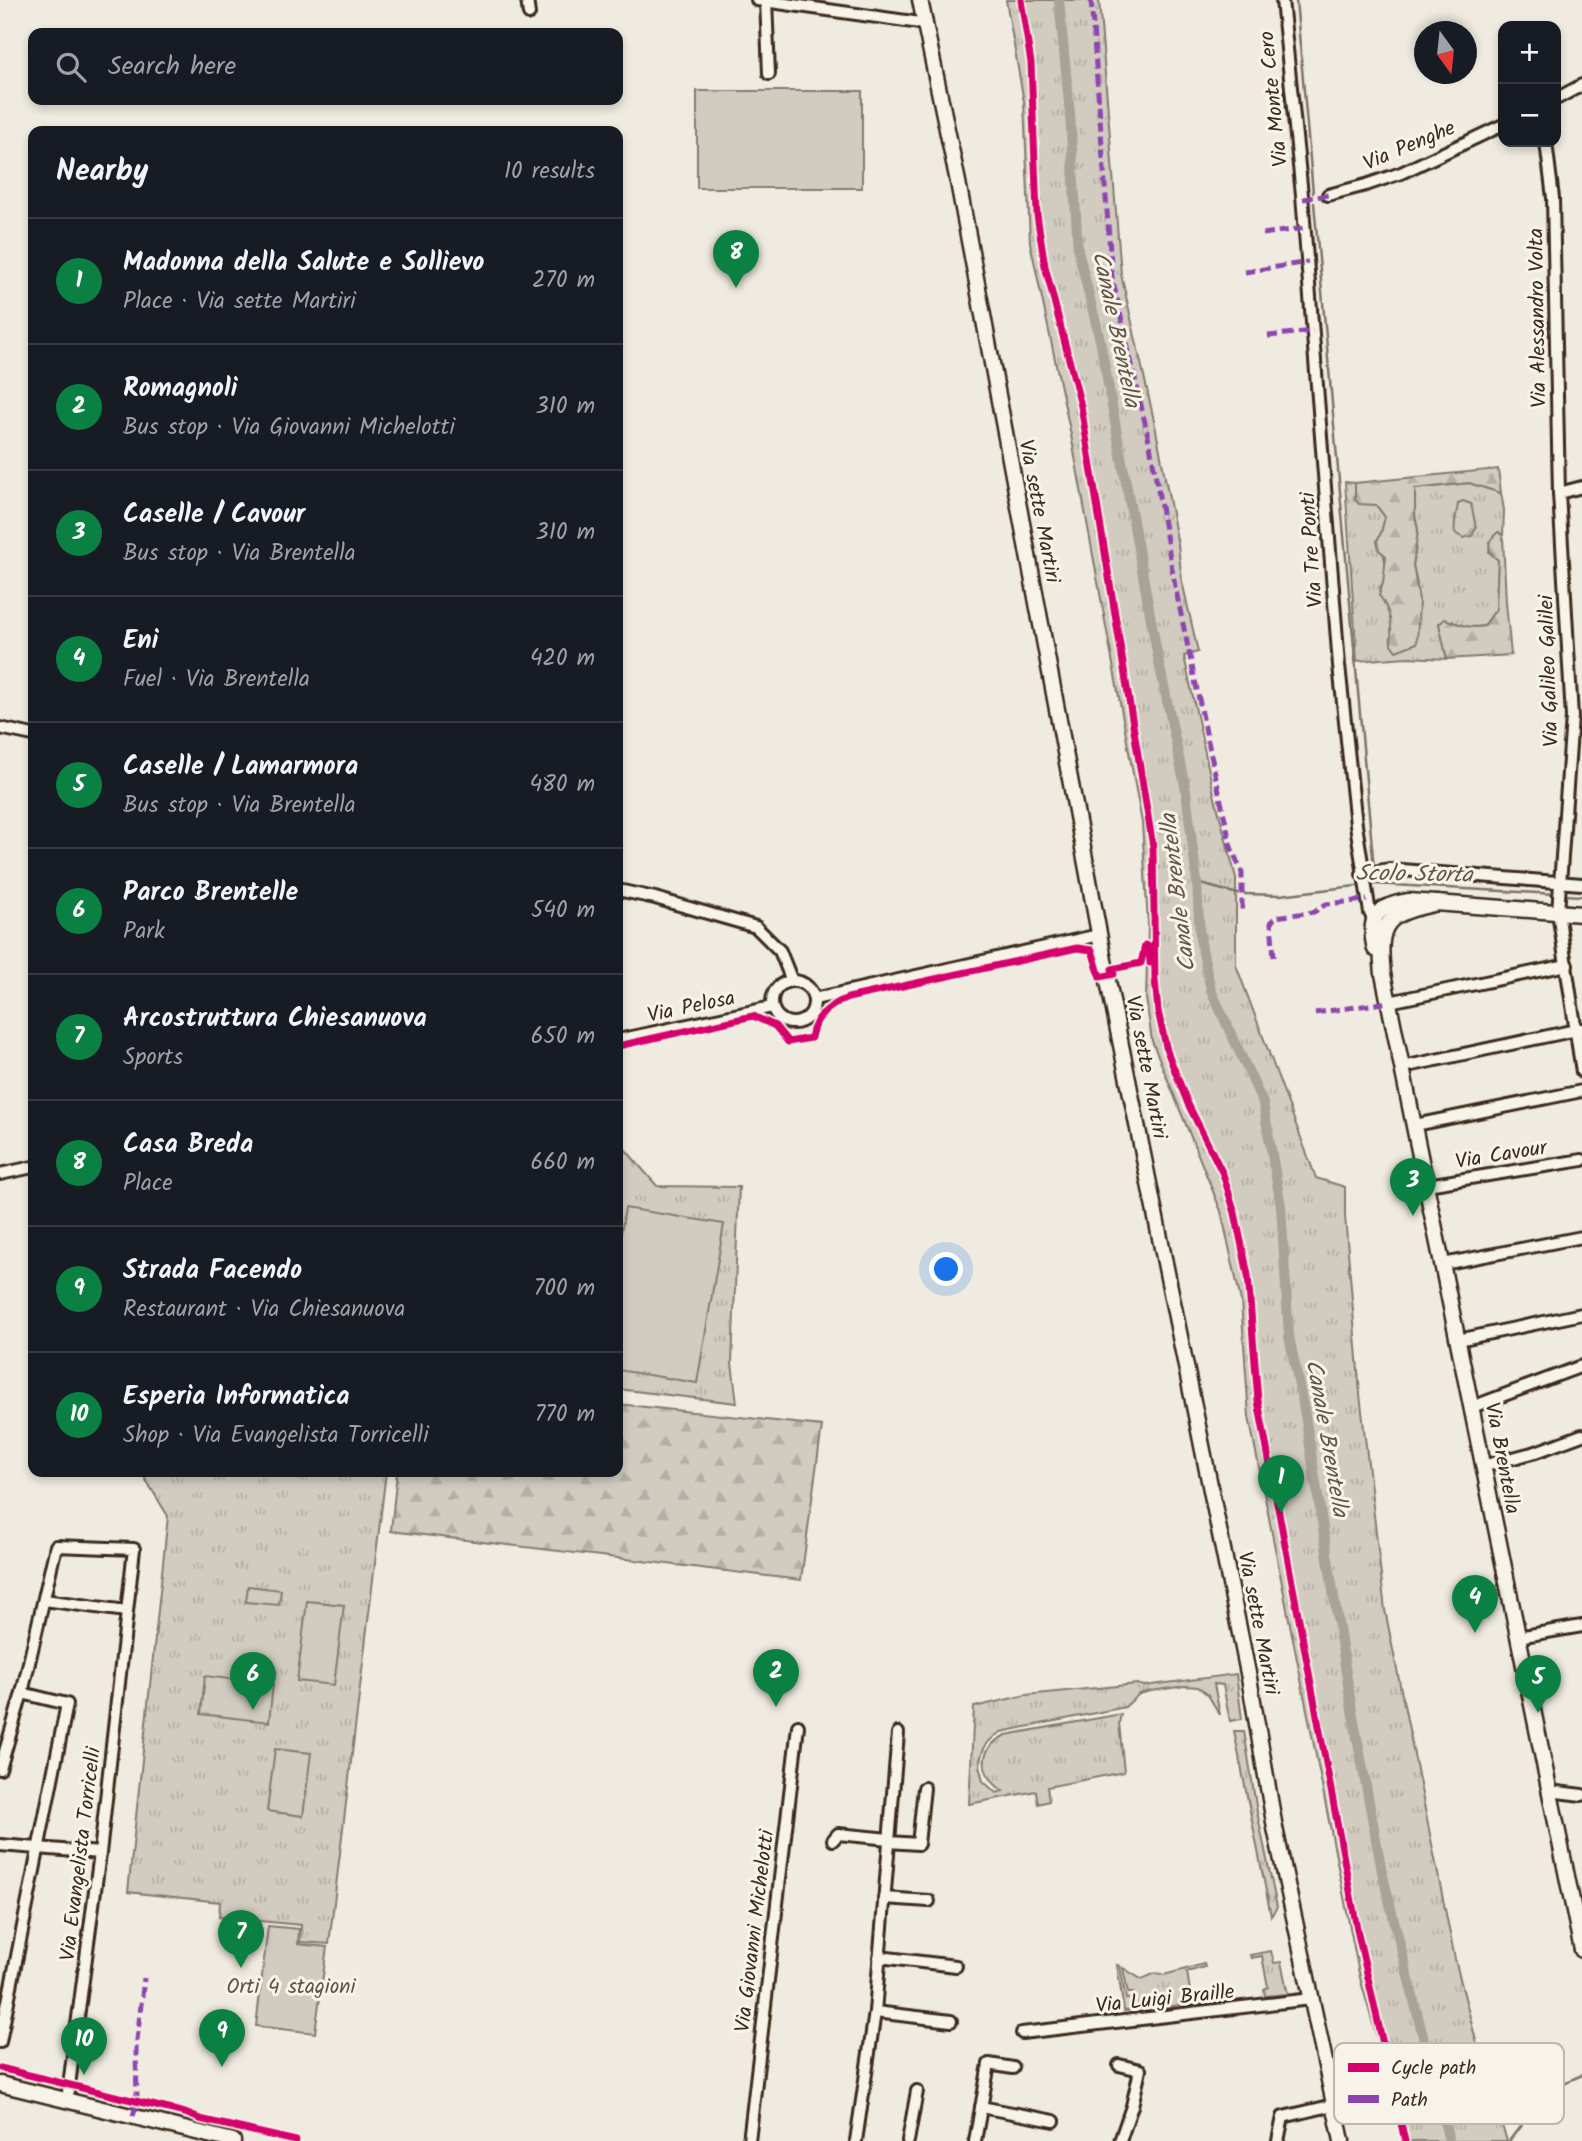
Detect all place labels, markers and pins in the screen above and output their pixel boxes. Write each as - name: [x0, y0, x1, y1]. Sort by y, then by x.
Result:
- pin: 8: [713, 230, 759, 288]
- pin: 3: [1390, 1158, 1436, 1216]
- pin: 1: [1258, 1455, 1304, 1513]
- pin: 4: [1452, 1575, 1498, 1633]
- pin: 2: [753, 1649, 799, 1707]
- pin: 6: [230, 1652, 276, 1710]
- pin: 5: [1515, 1655, 1561, 1713]
- pin: 7: [218, 1910, 264, 1968]
- pin: 9: [199, 2009, 245, 2067]
- pin: 10: [61, 2017, 107, 2075]

